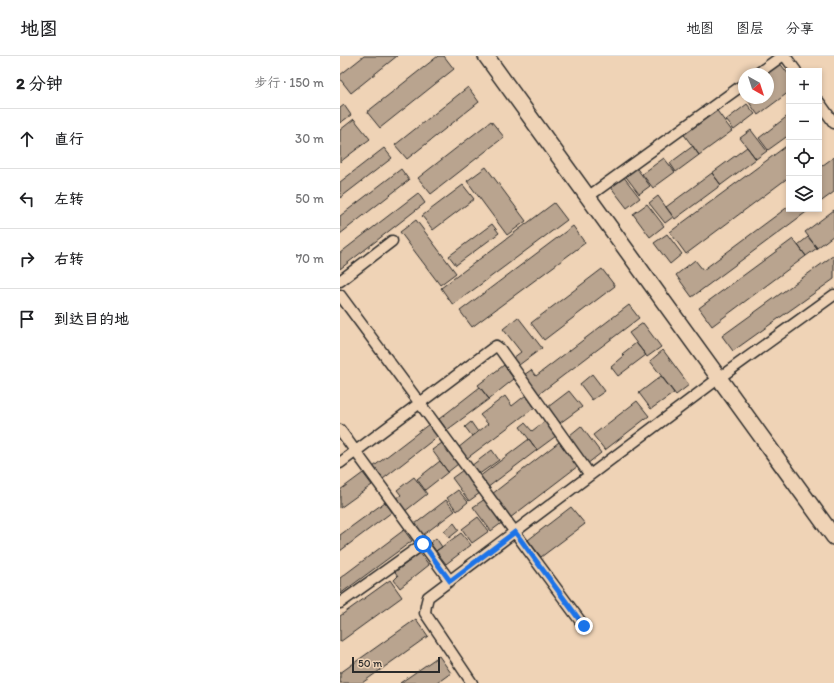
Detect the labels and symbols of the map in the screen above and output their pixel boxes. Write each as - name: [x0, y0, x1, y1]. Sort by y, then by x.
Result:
- north arrow: [738, 68, 774, 104]
- route start: [414, 535, 432, 553]
- route end: [575, 617, 593, 635]
- scale bar: [352, 655, 440, 674]

